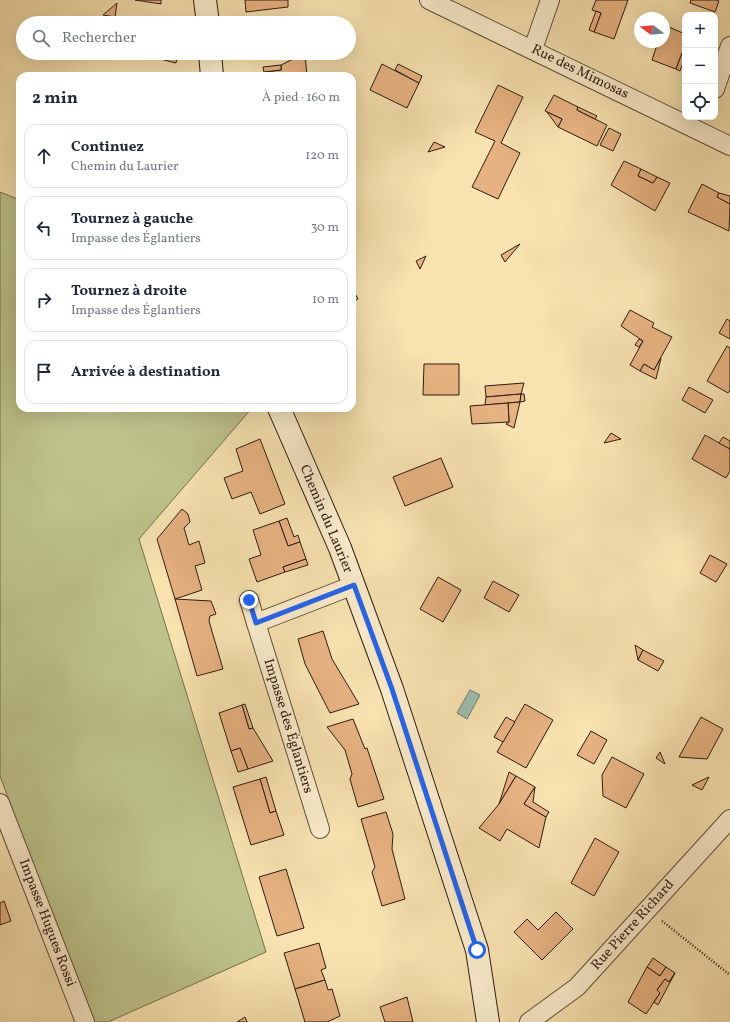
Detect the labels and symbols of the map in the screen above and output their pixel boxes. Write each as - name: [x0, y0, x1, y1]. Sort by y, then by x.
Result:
- north arrow: [634, 12, 670, 48]
- street label: Rue des Mimosas: [528, 40, 632, 104]
- street label: Chemin du Laurier: [295, 462, 357, 576]
- route end: [240, 591, 258, 609]
- street label: Impasse des Églantiers: [258, 656, 318, 796]
- street label: Impasse Hugues Rossi: [14, 856, 80, 990]
- street label: Rue Pierre Richard: [587, 876, 679, 974]
- route start: [468, 941, 486, 959]

